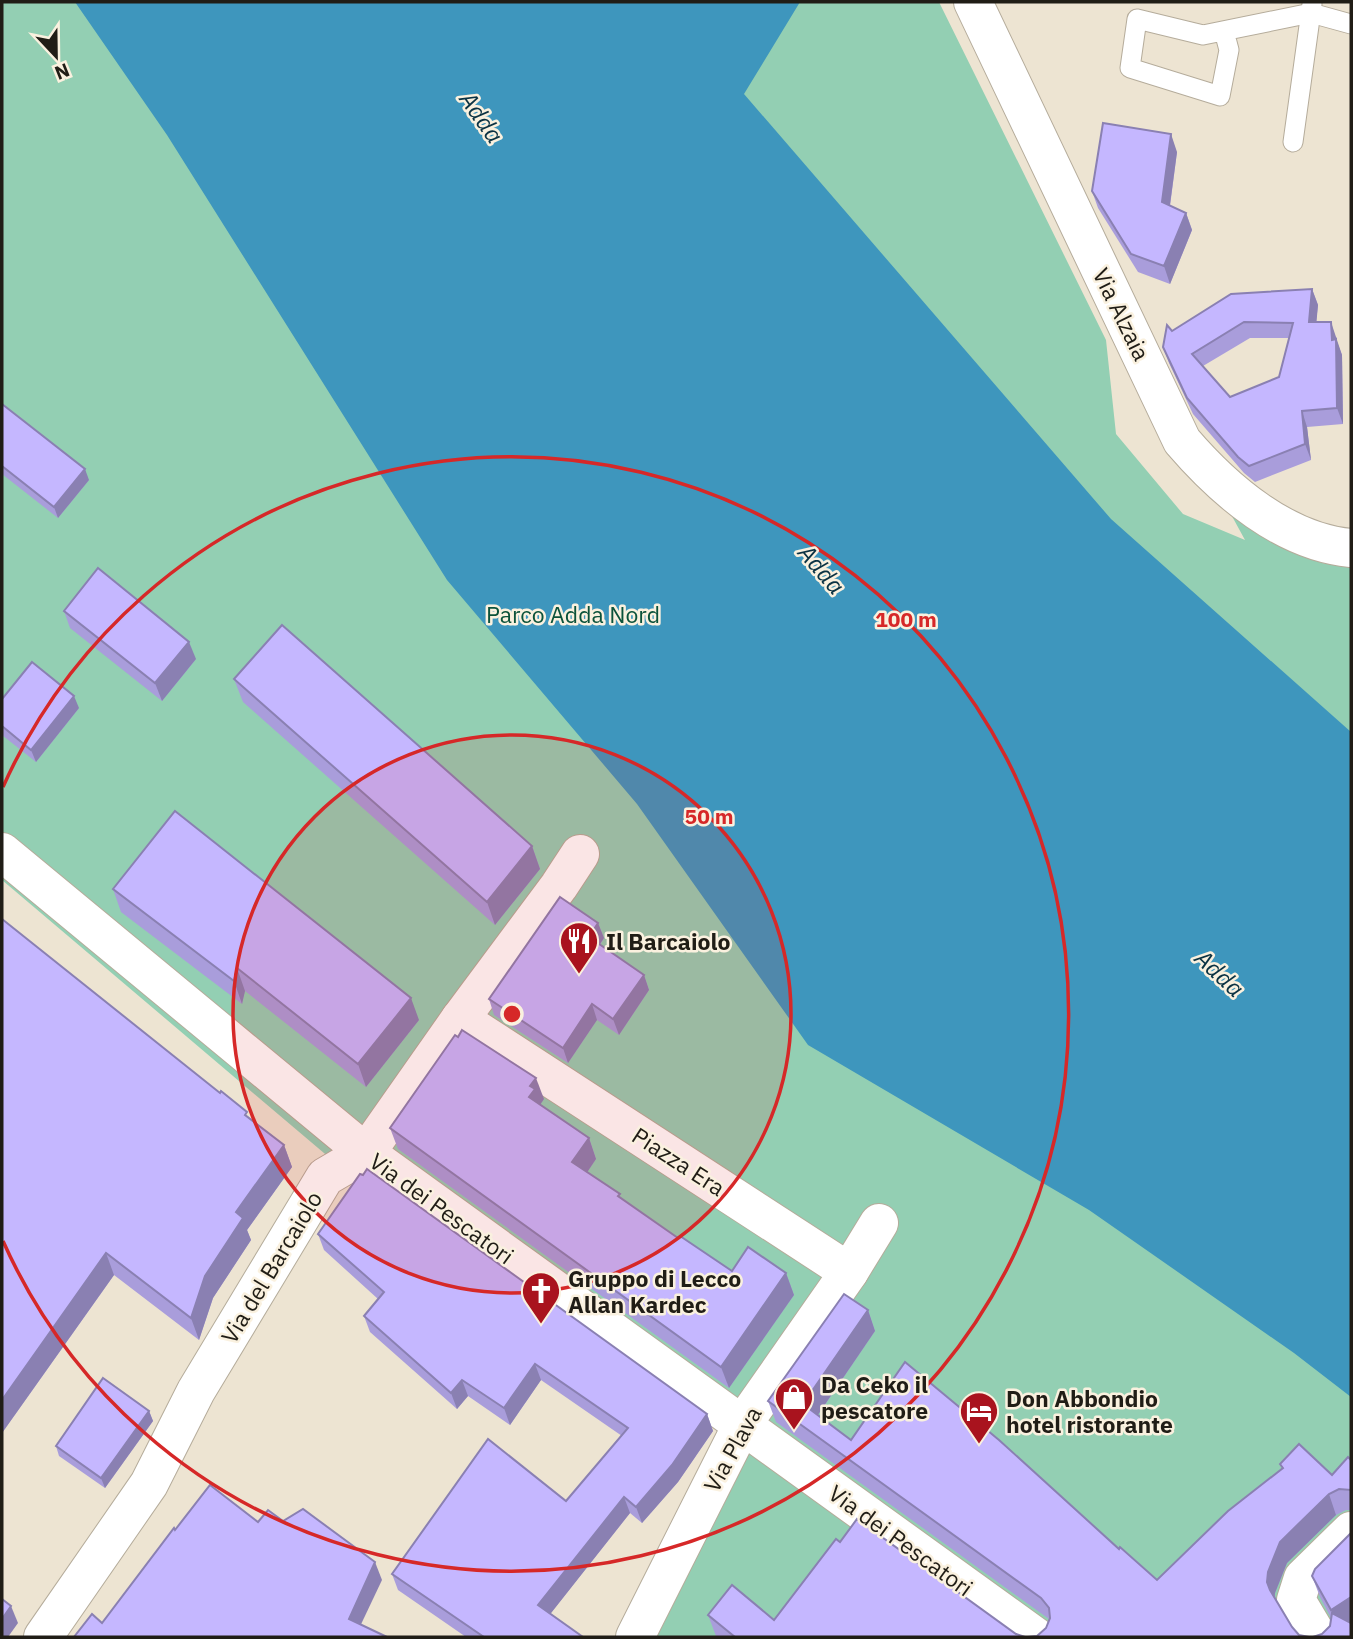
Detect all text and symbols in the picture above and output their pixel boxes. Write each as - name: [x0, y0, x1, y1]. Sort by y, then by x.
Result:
- north arrow: [21, 21, 91, 91]
- text: N: [51, 58, 73, 85]
- water label: Adda: [452, 84, 511, 149]
- street label: Via Alzaia: [1087, 263, 1157, 365]
- water label: Adda: [791, 536, 853, 601]
- park label: Parco Adda Nord: [486, 599, 660, 629]
- text: 100 m: [875, 605, 937, 633]
- text: 50 m: [685, 802, 733, 830]
- restaurant icon: Il Barcaiolo: [558, 920, 600, 975]
- place label: Il Barcaiolo: [606, 926, 730, 956]
- water label: Adda: [1188, 941, 1252, 1004]
- centre of rings: [500, 1002, 524, 1026]
- street label: Piazza Era: [627, 1120, 731, 1202]
- street label: Via dei Pescatori: [364, 1146, 520, 1270]
- street label: Via del Barcaiolo: [214, 1185, 328, 1349]
- place label: Gruppo di Lecco Allan Kardec: [568, 1263, 741, 1319]
- church icon: Gruppo di Lecco Allan Kardec: [520, 1270, 562, 1325]
- place label: Da Ceko il pescatore: [821, 1369, 928, 1425]
- shop icon: Da Ceko il pescatore: [773, 1376, 815, 1431]
- place label: Don Abbondio hotel ristorante: [1006, 1383, 1173, 1439]
- hotel icon: Don Abbondio hotel ristorante: [958, 1390, 1000, 1445]
- street label: Via Plava: [696, 1401, 768, 1497]
- street label: Via dei Pescatori: [823, 1478, 979, 1602]

